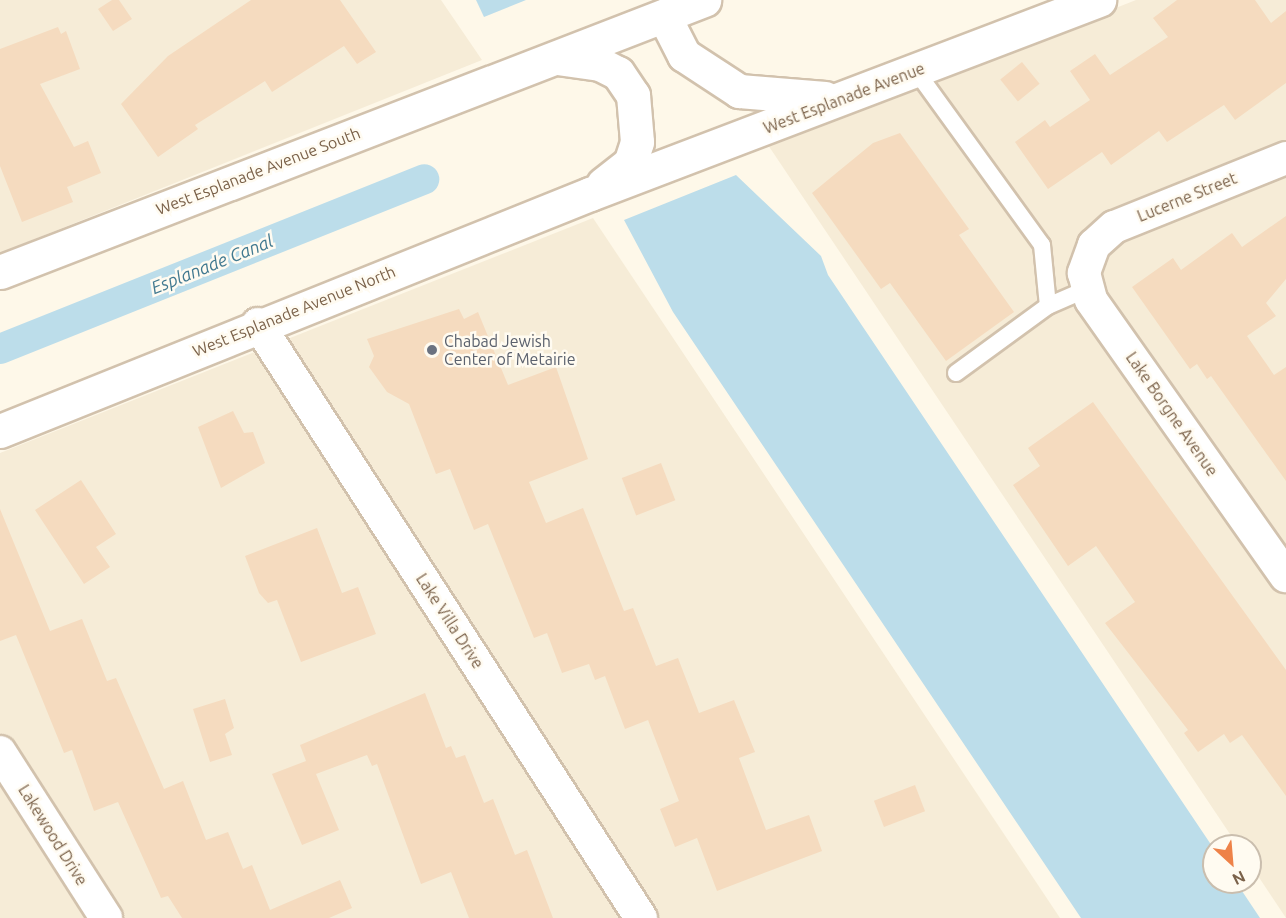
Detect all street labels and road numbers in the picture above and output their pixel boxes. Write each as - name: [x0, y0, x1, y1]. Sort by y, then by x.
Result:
- street label: West Esplanade Avenue: [761, 58, 927, 138]
- street label: West Esplanade Avenue South: [153, 123, 363, 219]
- street label: Lucerne Street: [1134, 168, 1240, 226]
- street label: West Esplanade Avenue North: [190, 261, 398, 361]
- street label: Lake Borgne Avenue: [1122, 348, 1222, 480]
- street label: Lake Villa Drive: [412, 570, 488, 672]
- street label: Lakewood Drive: [14, 781, 92, 889]

